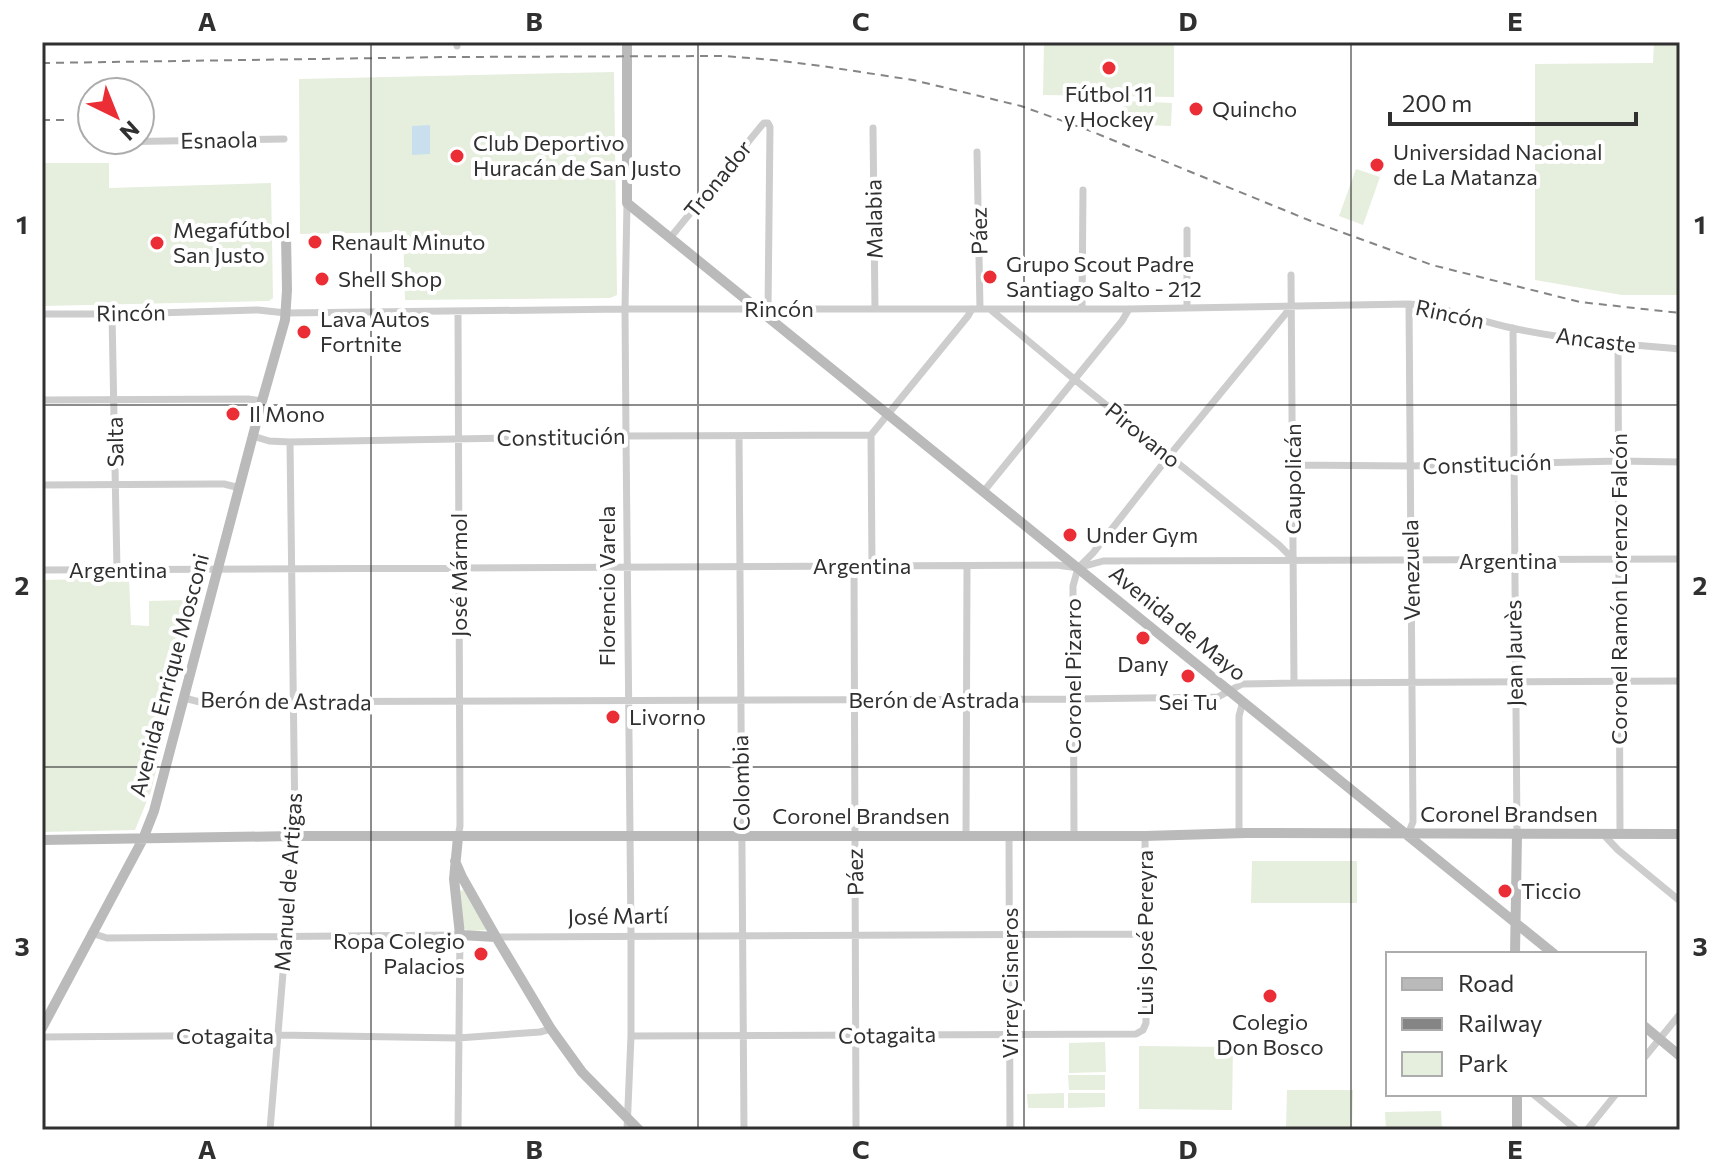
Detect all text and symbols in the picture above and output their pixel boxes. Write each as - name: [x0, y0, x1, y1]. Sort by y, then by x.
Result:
- text: A: [198, 5, 217, 36]
- text: B: [525, 5, 543, 36]
- text: C: [852, 5, 870, 36]
- text: D: [1178, 5, 1198, 36]
- text: E: [1507, 5, 1523, 36]
- marker: Fútbol 11 y Hockey: [1100, 59, 1118, 77]
- north arrow: [76, 76, 156, 156]
- scale bar: [1390, 76, 1636, 126]
- place label: Fútbol 11 y Hockey: [1064, 80, 1154, 132]
- text: 200 m: [1402, 88, 1472, 117]
- place label: Quincho: [1212, 95, 1297, 122]
- marker: Quincho: [1187, 100, 1205, 118]
- text: N: [115, 115, 145, 146]
- street label: Esnaola: [180, 125, 258, 154]
- place label: Club Deportivo Huracán de San Justo: [473, 129, 681, 181]
- street label: Tronador: [678, 134, 757, 223]
- place label: Universidad Nacional de La Matanza: [1393, 138, 1603, 190]
- marker: Club Deportivo Huracán de San Justo: [448, 147, 466, 165]
- marker: Universidad Nacional de La Matanza: [1368, 156, 1386, 174]
- street label: Malabia: [859, 179, 888, 259]
- street label: Páez: [965, 207, 992, 255]
- text: 1: [16, 208, 28, 239]
- text: 1: [1694, 208, 1706, 239]
- place label: Megafútbol San Justo: [173, 216, 291, 268]
- place label: Renault Minuto: [331, 228, 485, 255]
- marker: Renault Minuto: [306, 233, 324, 251]
- marker: Megafútbol San Justo: [148, 234, 166, 252]
- place label: Grupo Scout Padre Santiago Salto - 212: [1006, 250, 1202, 302]
- place label: Shell Shop: [338, 265, 442, 292]
- marker: Grupo Scout Padre Santiago Salto - 212: [981, 268, 999, 286]
- marker: Shell Shop: [313, 270, 331, 288]
- street label: Rincón: [1413, 293, 1487, 334]
- street label: Rincón: [744, 295, 814, 322]
- street label: Rincón: [96, 298, 166, 327]
- place label: Lava Autos Fortnite: [320, 305, 430, 357]
- street label: Ancaste: [1554, 321, 1638, 358]
- marker: Lava Autos Fortnite: [295, 323, 313, 341]
- street label: Pirovano: [1100, 396, 1186, 473]
- place label: Il Mono: [249, 400, 325, 427]
- marker: Il Mono: [224, 405, 242, 423]
- street label: Salta: [101, 417, 128, 468]
- street label: Constitución: [496, 422, 626, 451]
- street label: Caupolicán: [1279, 423, 1306, 535]
- street label: Coronel Ramón Lorenzo Falcón: [1605, 433, 1632, 745]
- street label: Constitución: [1422, 448, 1552, 479]
- street label: Florencio Varela: [593, 506, 620, 666]
- street label: José Mármol: [445, 513, 472, 637]
- street label: Venezuela: [1396, 519, 1425, 621]
- place label: Under Gym: [1086, 521, 1198, 548]
- marker: Under Gym: [1061, 526, 1079, 544]
- street label: Argentina: [1459, 547, 1557, 574]
- street label: Avenida Enrique Mosconi: [123, 550, 214, 800]
- street label: Argentina: [813, 552, 911, 579]
- street label: Argentina: [69, 556, 167, 583]
- street label: Avenida de Mayo: [1104, 559, 1252, 686]
- text: 2: [15, 569, 29, 600]
- text: 2: [1693, 569, 1707, 600]
- street label: Coronel Pizarro: [1059, 598, 1086, 754]
- street label: Jean Jaurès: [1499, 599, 1528, 707]
- marker: Dany: [1134, 629, 1152, 647]
- place label: Dany: [1117, 650, 1169, 677]
- marker: Sei Tu: [1179, 667, 1197, 685]
- street label: Berón de Astrada: [200, 686, 372, 715]
- street label: Berón de Astrada: [848, 686, 1020, 713]
- place label: Sei Tu: [1159, 688, 1217, 715]
- place label: Livorno: [629, 703, 706, 730]
- marker: Livorno: [604, 708, 622, 726]
- street label: Colombia: [726, 735, 755, 831]
- street label: Manuel de Artigas: [268, 792, 307, 972]
- street label: Coronel Brandsen: [1420, 800, 1598, 827]
- street label: Coronel Brandsen: [772, 802, 950, 829]
- street label: Páez: [841, 848, 868, 896]
- street label: Luis José Pereyra: [1131, 850, 1158, 1016]
- place label: Ticcio: [1521, 877, 1581, 904]
- marker: Ticcio: [1496, 882, 1514, 900]
- street label: José Martí: [567, 901, 670, 930]
- street label: Virrey Cisneros: [996, 907, 1023, 1059]
- place label: Ropa Colegio Palacios: [333, 927, 465, 979]
- text: 3: [14, 930, 30, 961]
- text: 3: [1692, 930, 1708, 961]
- marker: Ropa Colegio Palacios: [472, 945, 490, 963]
- legend: [1386, 952, 1646, 1096]
- text: Road: [1458, 968, 1514, 997]
- marker: Colegio Don Bosco: [1261, 987, 1279, 1005]
- place label: Colegio Don Bosco: [1216, 1008, 1324, 1060]
- text: Railway: [1458, 1008, 1543, 1037]
- street label: Cotagaita: [838, 1020, 936, 1049]
- street label: Cotagaita: [176, 1022, 274, 1049]
- text: Park: [1458, 1048, 1508, 1077]
- text: A: [198, 1133, 217, 1164]
- text: B: [525, 1133, 543, 1164]
- text: C: [852, 1133, 870, 1164]
- text: D: [1178, 1133, 1198, 1164]
- text: E: [1507, 1133, 1523, 1164]

